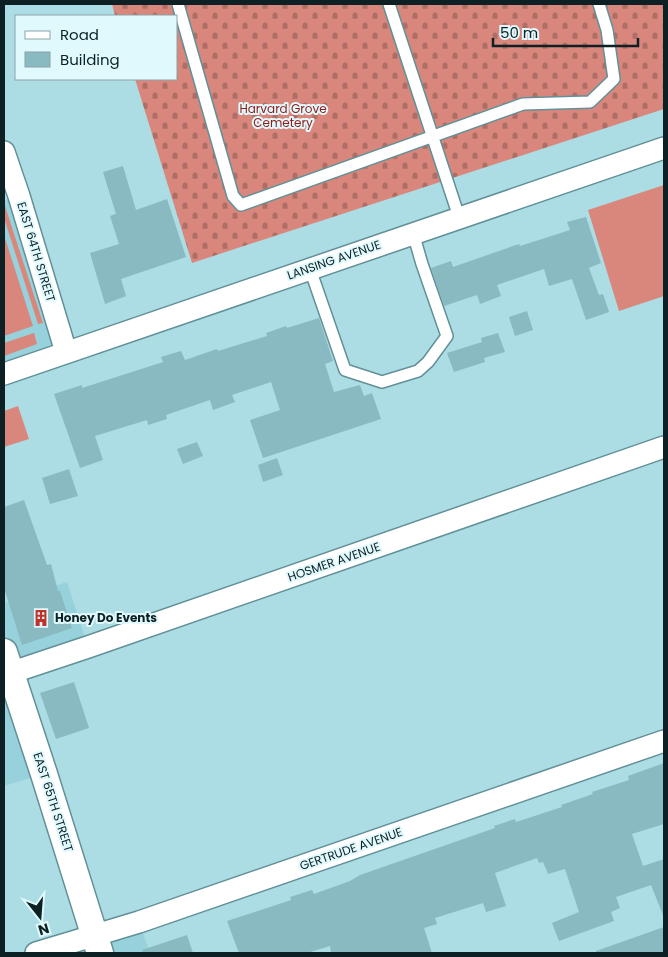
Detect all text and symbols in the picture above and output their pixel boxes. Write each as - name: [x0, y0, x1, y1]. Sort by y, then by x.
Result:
- legend: [15, 15, 178, 80]
- scale bar: [493, 15, 638, 47]
- text: 50 m: [500, 22, 538, 43]
- text: Road: [60, 24, 99, 45]
- text: Building: [60, 49, 120, 70]
- park label: Harvard Grove Cemetery: [239, 100, 327, 131]
- street label: EAST 64TH STREET: [13, 200, 60, 304]
- street label: LANSING AVENUE: [285, 236, 383, 283]
- street label: HOSMER AVENUE: [285, 538, 382, 585]
- building icon: Honey Do Events: [31, 608, 51, 628]
- place label: Honey Do Events: [55, 609, 157, 626]
- street label: EAST 65TH STREET: [29, 750, 78, 854]
- street label: GERTRUDE AVENUE: [297, 823, 404, 874]
- north arrow: [15, 892, 65, 942]
- text: N: [36, 918, 52, 941]

